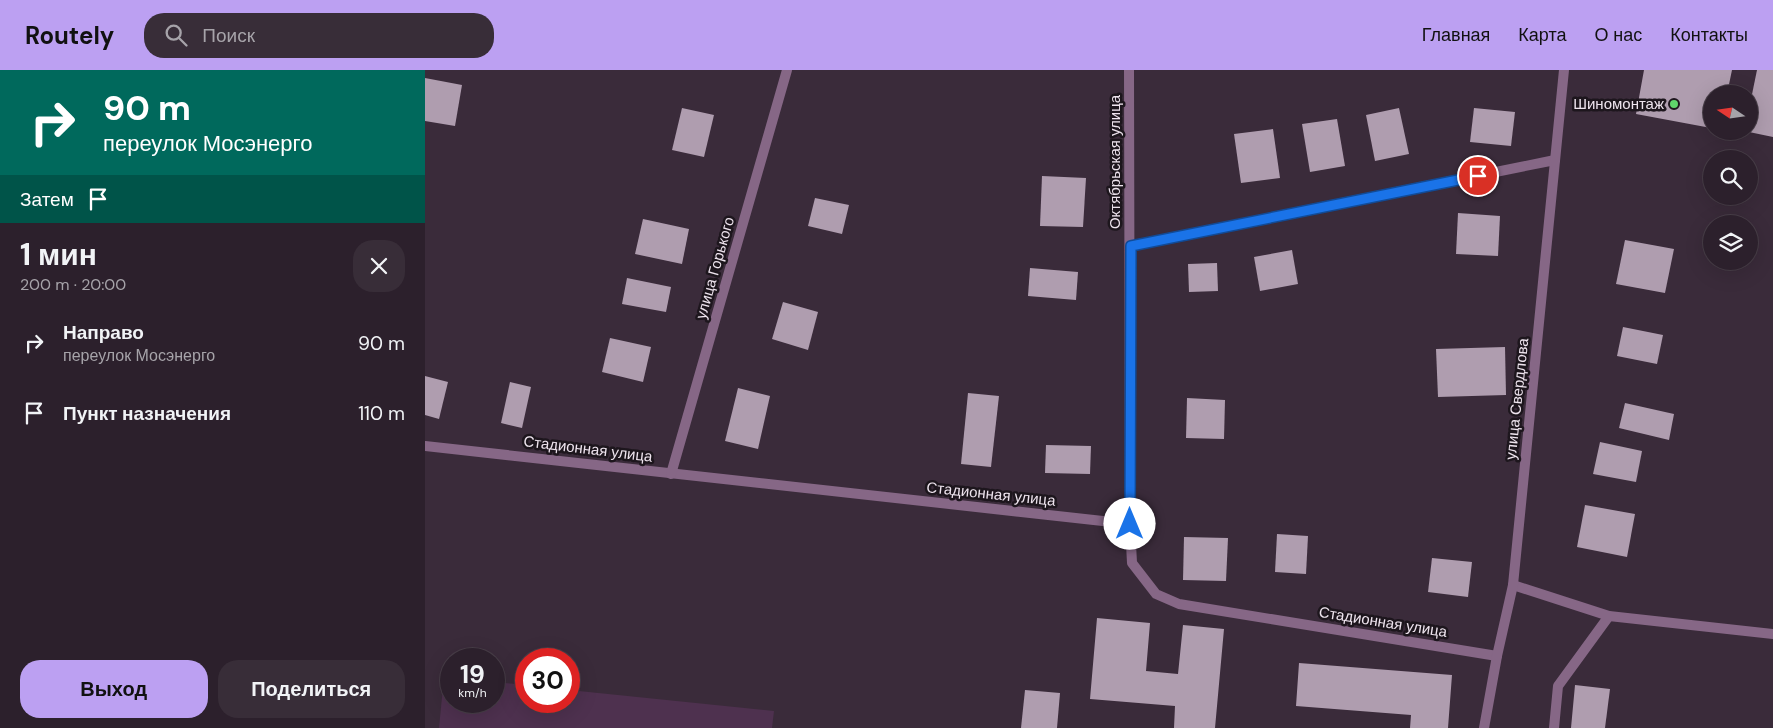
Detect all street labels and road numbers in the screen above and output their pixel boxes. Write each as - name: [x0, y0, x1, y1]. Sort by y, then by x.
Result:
- street label: Октябрьская улица: [1105, 94, 1125, 229]
- street label: улица Горького: [691, 215, 739, 321]
- street label: улица Свердлова: [1501, 336, 1533, 461]
- street label: Стадионная улица: [522, 431, 654, 467]
- street label: Стадионная улица: [926, 477, 1057, 511]
- street label: Стадионная улица: [1317, 602, 1449, 642]

